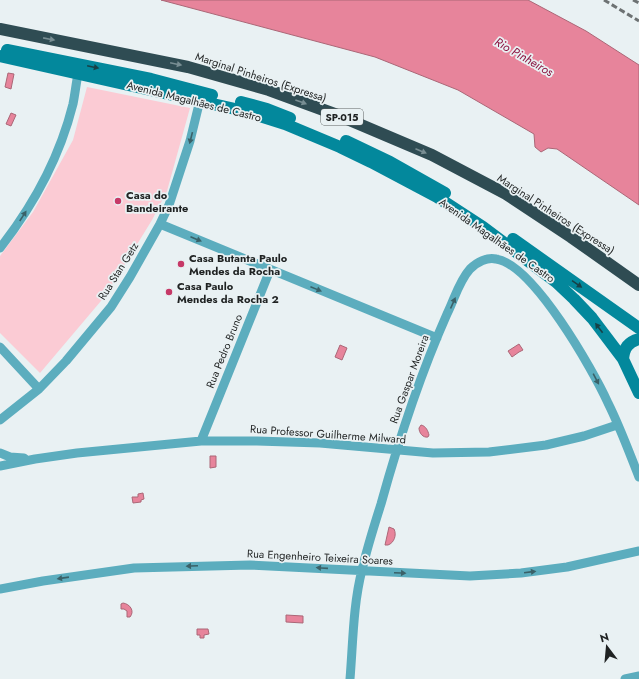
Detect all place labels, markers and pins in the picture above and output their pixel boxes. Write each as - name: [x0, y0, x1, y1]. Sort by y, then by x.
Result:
- place label: Casa do Bandeirante: [126, 187, 188, 216]
- marker: Casa do Bandeirante: [113, 196, 123, 206]
- place label: Casa Butanta Paulo Mendes da Rocha: [189, 250, 288, 279]
- marker: Casa Butanta Paulo Mendes da Rocha: [176, 259, 186, 269]
- place label: Casa Paulo Mendes da Rocha 2: [177, 278, 279, 307]
- marker: Casa Paulo Mendes da Rocha 2: [164, 287, 174, 297]

